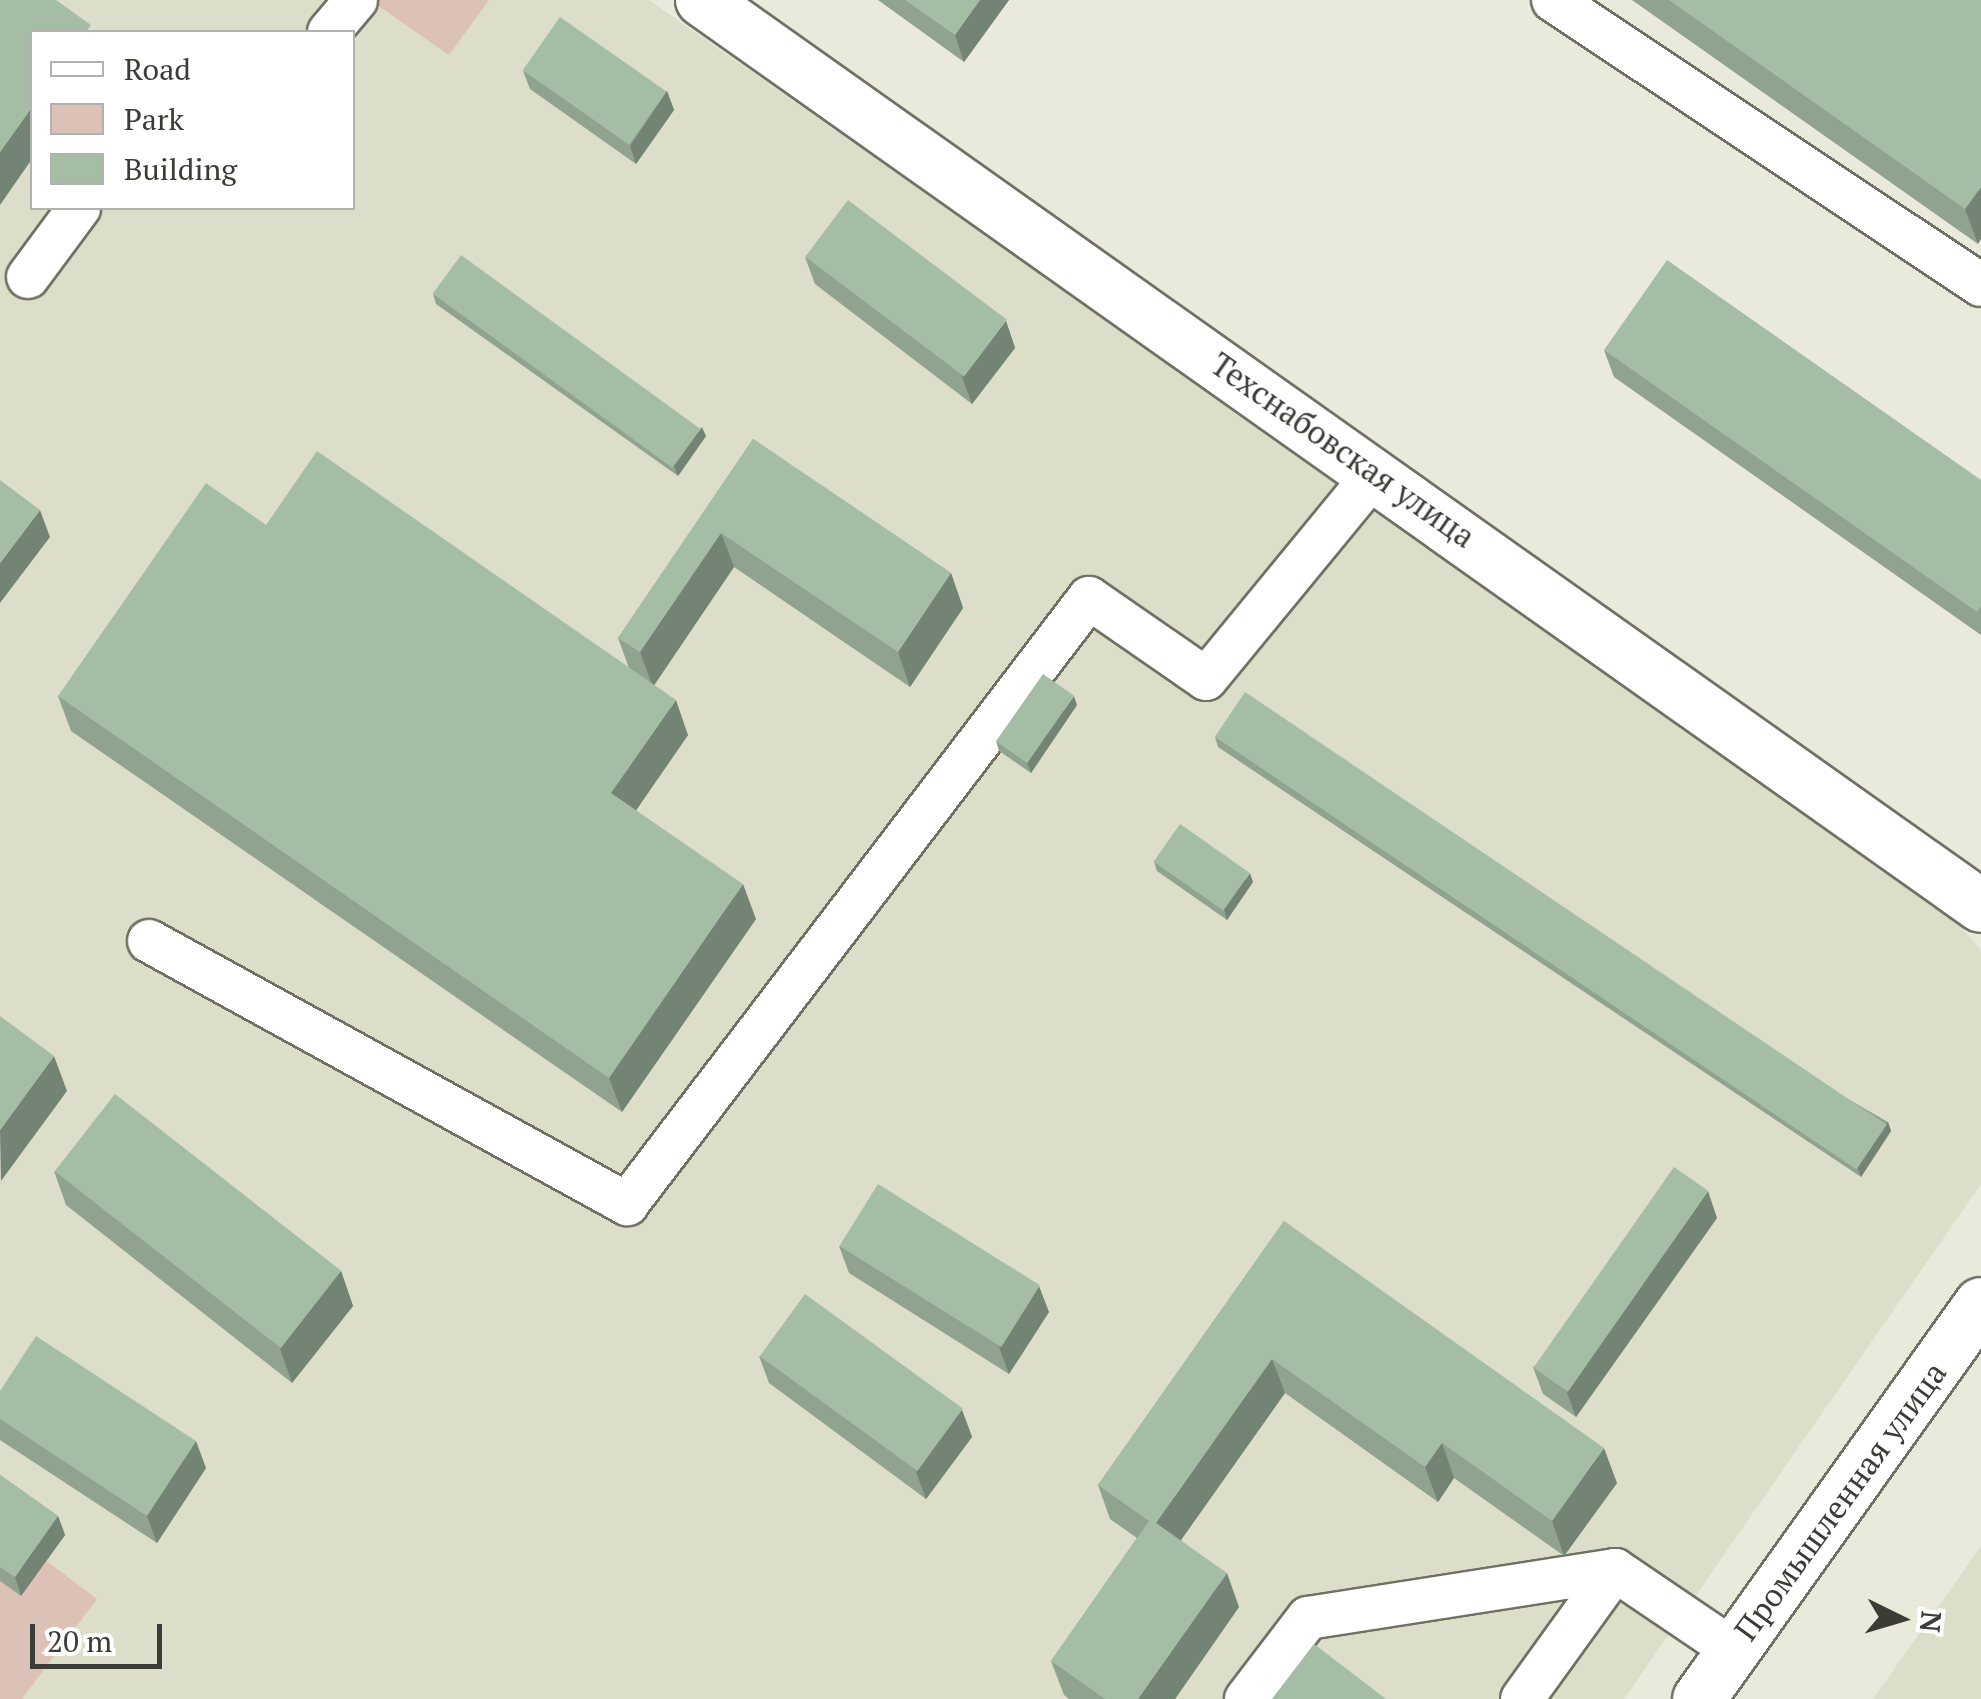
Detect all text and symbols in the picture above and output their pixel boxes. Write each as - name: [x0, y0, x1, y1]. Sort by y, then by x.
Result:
- legend: [30, 30, 355, 210]
- text: Road: [124, 49, 191, 89]
- text: Park: [124, 99, 184, 139]
- text: Building: [124, 149, 237, 189]
- street label: Техснабовская улица: [1204, 344, 1482, 556]
- street label: Промышленная улица: [1726, 1354, 1954, 1648]
- north arrow: [1851, 1569, 1951, 1669]
- scale bar: [35, 1604, 168, 1666]
- text: N: [1912, 1609, 1951, 1634]
- text: 20 m: [47, 1621, 112, 1661]

